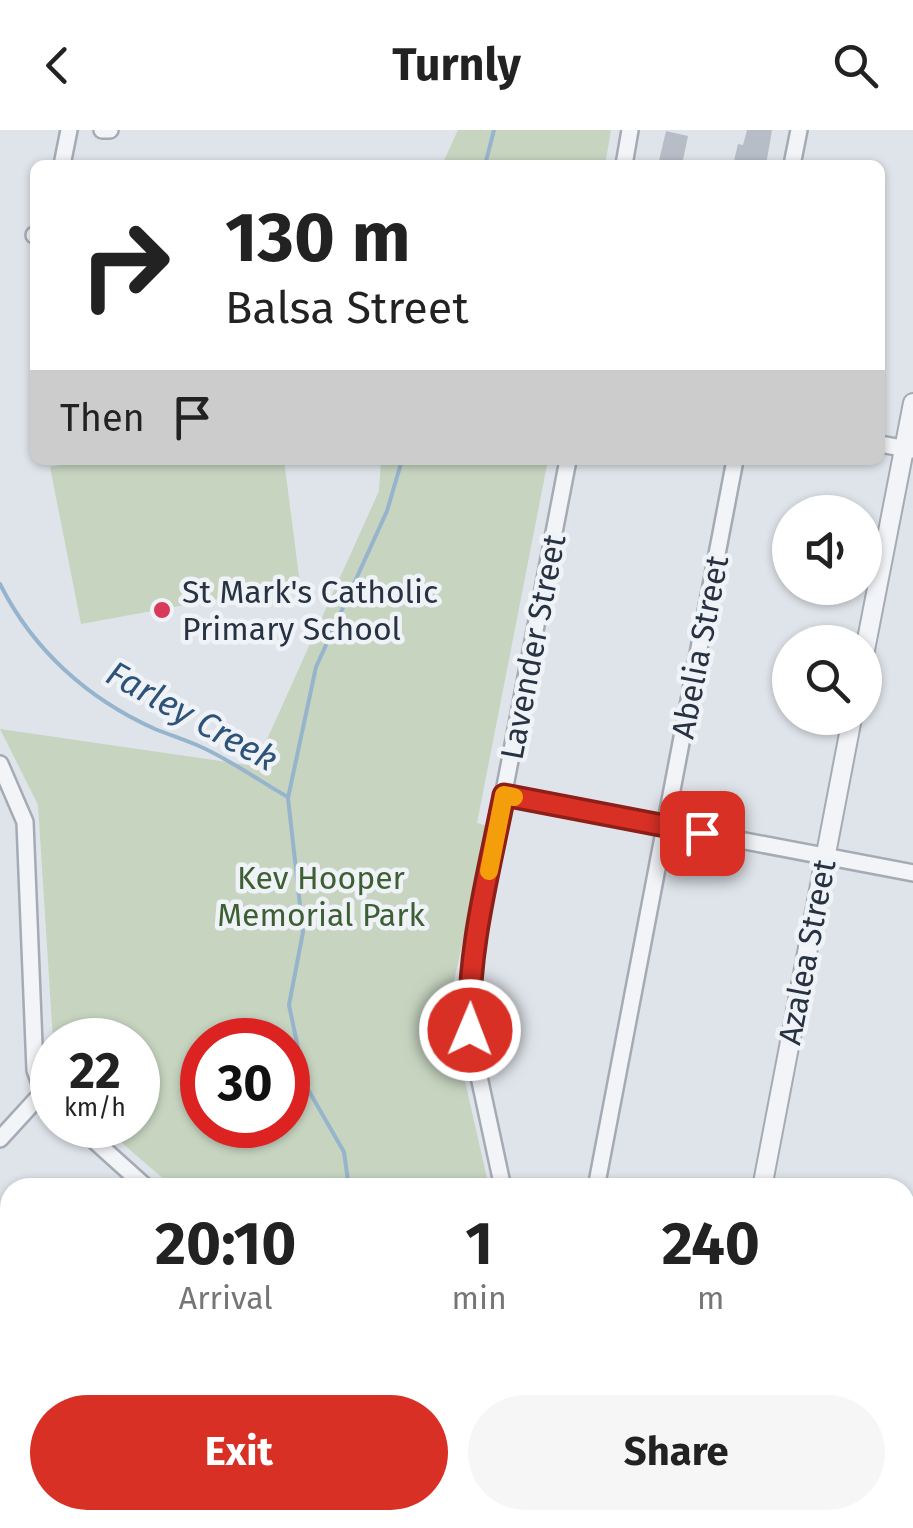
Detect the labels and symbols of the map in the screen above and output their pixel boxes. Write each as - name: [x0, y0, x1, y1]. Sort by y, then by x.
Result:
- street label: Lavender Street: [493, 531, 574, 763]
- street label: Abelia Street: [664, 552, 736, 742]
- place label: St Mark's Catholic Primary School: [182, 573, 438, 648]
- marker: St Mark's Catholic Primary School: [151, 599, 173, 621]
- water label: Farley Creek: [99, 652, 285, 780]
- pin: [660, 791, 745, 876]
- street label: Azalea Street: [770, 856, 844, 1048]
- park label: Kev Hooper Memorial Park: [217, 859, 425, 934]
- position arrow: [418, 978, 522, 1082]
- speed limit sign: 30: [180, 1018, 310, 1148]

